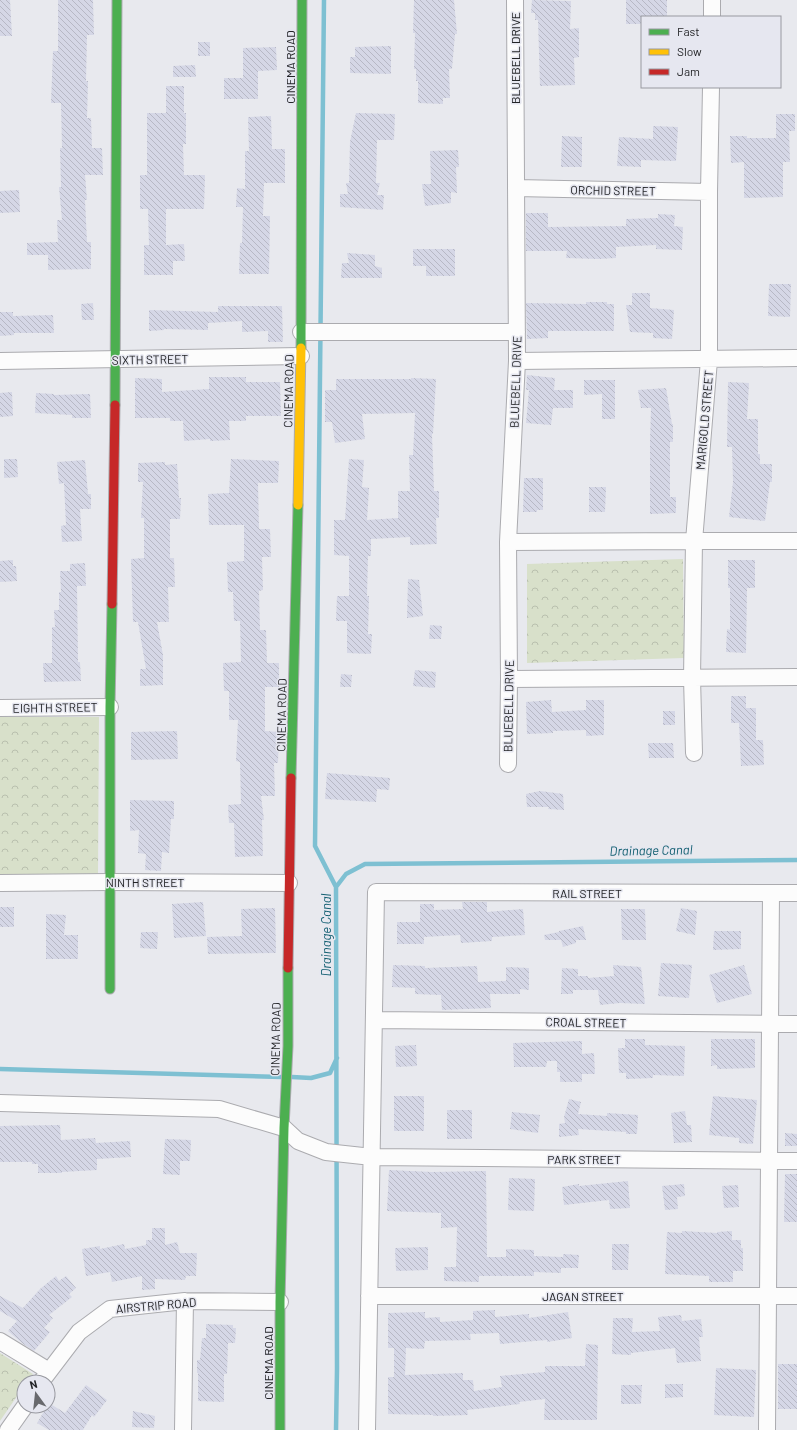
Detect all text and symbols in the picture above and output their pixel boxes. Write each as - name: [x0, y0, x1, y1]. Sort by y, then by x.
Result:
- street label: BLUEBELL DRIVE: [508, 12, 522, 104]
- legend: [641, 16, 781, 88]
- text: Fast: [677, 24, 700, 38]
- street label: CINEMA ROAD: [283, 30, 297, 104]
- text: Slow: [677, 44, 702, 58]
- text: Jam: [677, 64, 700, 78]
- street label: ORCHID STREET: [570, 182, 656, 198]
- street label: BLUEBELL DRIVE: [506, 336, 524, 428]
- street label: SIXTH STREET: [112, 351, 189, 367]
- street label: CINEMA ROAD: [280, 354, 296, 428]
- street label: MARIGOLD STREET: [693, 369, 715, 470]
- street label: BLUEBELL DRIVE: [500, 660, 516, 752]
- street label: CINEMA ROAD: [273, 678, 289, 752]
- street label: EIGHTH STREET: [12, 699, 98, 715]
- water label: Drainage Canal: [609, 841, 693, 859]
- street label: NINTH STREET: [106, 875, 185, 889]
- street label: RAIL STREET: [552, 886, 622, 900]
- water label: Drainage Canal: [318, 893, 334, 976]
- street label: CINEMA ROAD: [267, 1002, 283, 1076]
- street label: CROAL STREET: [545, 1014, 627, 1030]
- street label: PARK STREET: [547, 1152, 621, 1166]
- street label: JAGAN STREET: [542, 1289, 624, 1303]
- street label: AIRSTRIP ROAD: [115, 1295, 197, 1315]
- street label: CINEMA ROAD: [261, 1326, 275, 1400]
- north arrow: [16, 1374, 56, 1414]
- text: N: [28, 1377, 39, 1391]

